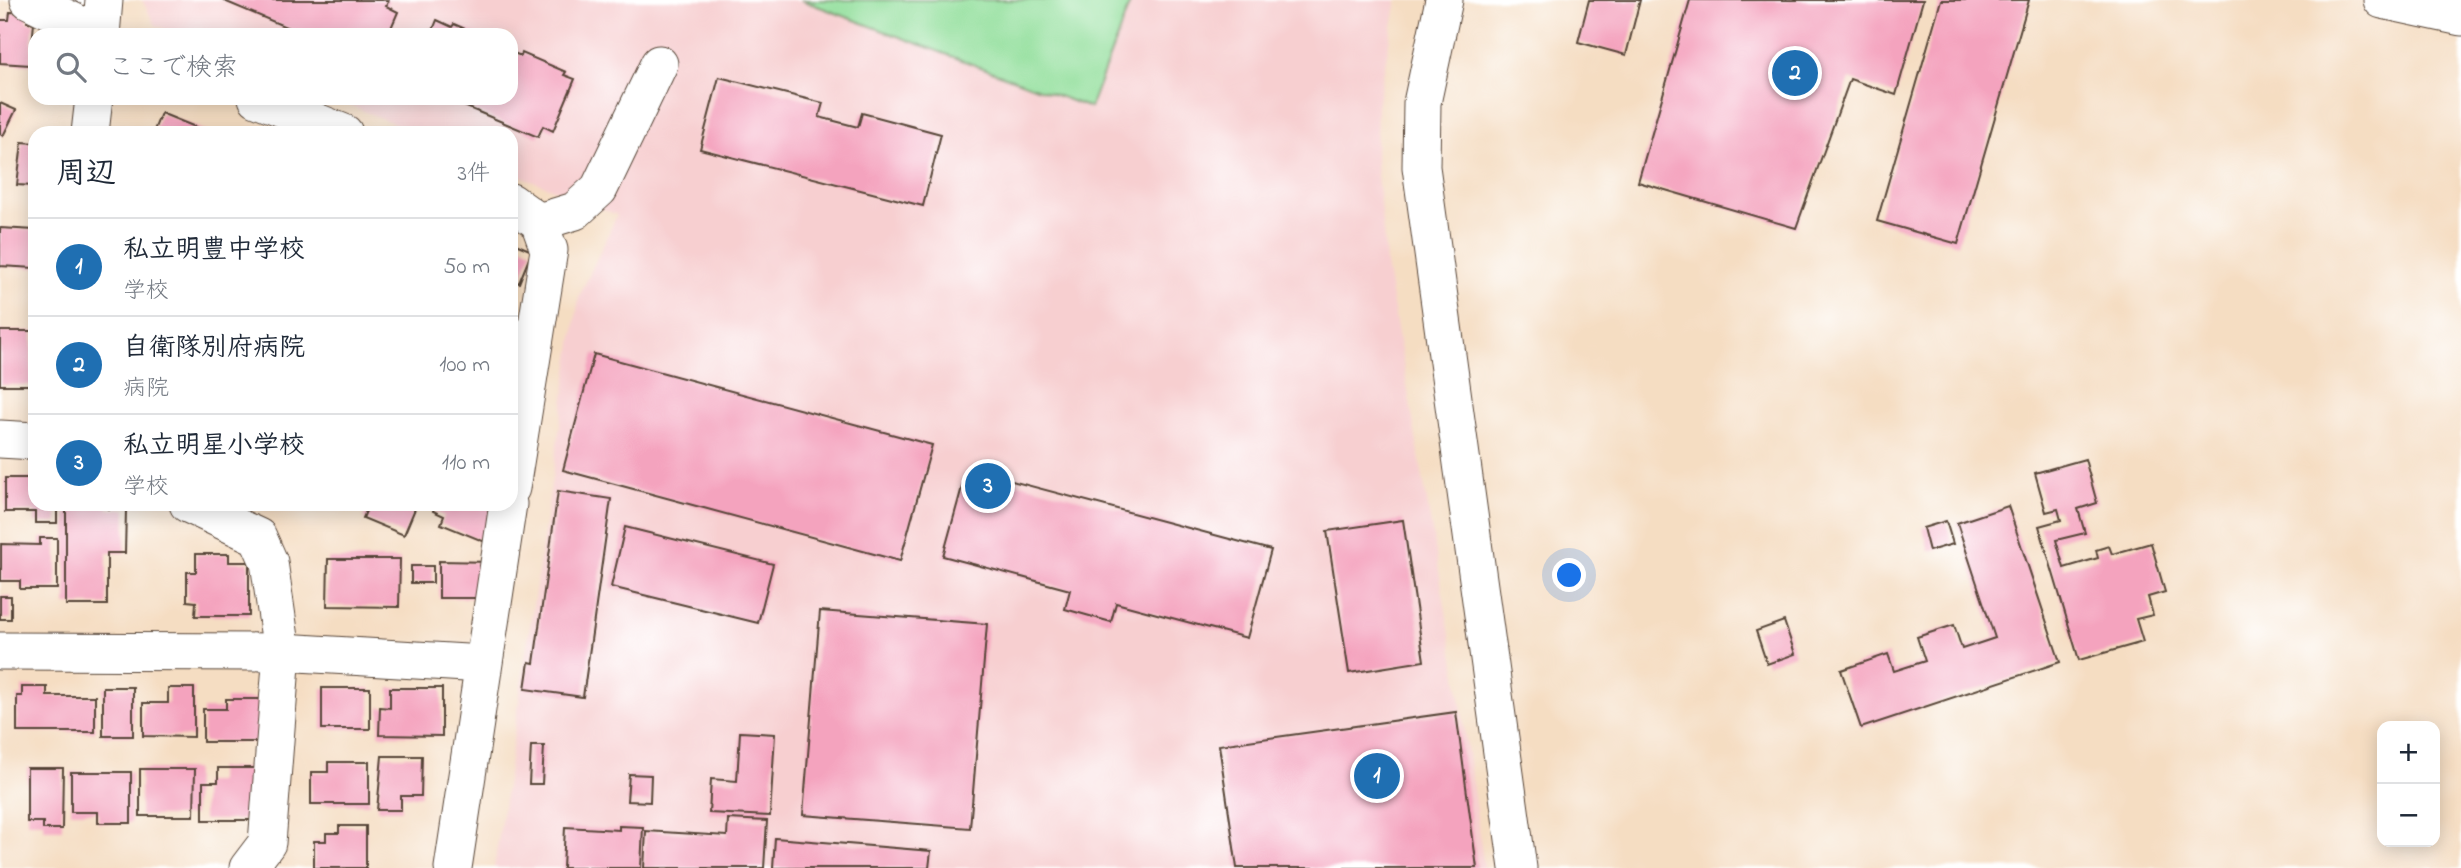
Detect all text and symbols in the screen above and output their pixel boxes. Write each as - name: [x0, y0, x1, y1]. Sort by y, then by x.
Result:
- search box: [28, 28, 518, 105]
- pin: 2: [1772, 47, 1818, 99]
- icon: search: [52, 48, 90, 86]
- text: ここで検索: [108, 50, 238, 88]
- text: 周辺: [56, 153, 116, 197]
- text: 3件: [458, 158, 490, 191]
- text: 私立明豊中学校: [123, 232, 305, 270]
- text: 1: [75, 251, 83, 284]
- text: 50 m: [443, 251, 490, 284]
- text: 学校: [123, 275, 169, 308]
- text: 自衛隊別府病院: [123, 330, 305, 368]
- text: 2: [73, 349, 85, 382]
- text: 100 m: [439, 349, 490, 382]
- text: 病院: [123, 373, 169, 406]
- text: 私立明星小学校: [123, 428, 305, 466]
- text: 3: [74, 447, 84, 480]
- text: 110 m: [442, 447, 490, 480]
- pin: 3: [965, 460, 1011, 512]
- text: 学校: [123, 471, 169, 504]
- your location: [1552, 558, 1586, 592]
- map controls: [2377, 721, 2440, 847]
- button: +: [2377, 721, 2440, 784]
- pin: 1: [1354, 750, 1400, 802]
- button: −: [2377, 784, 2440, 847]

